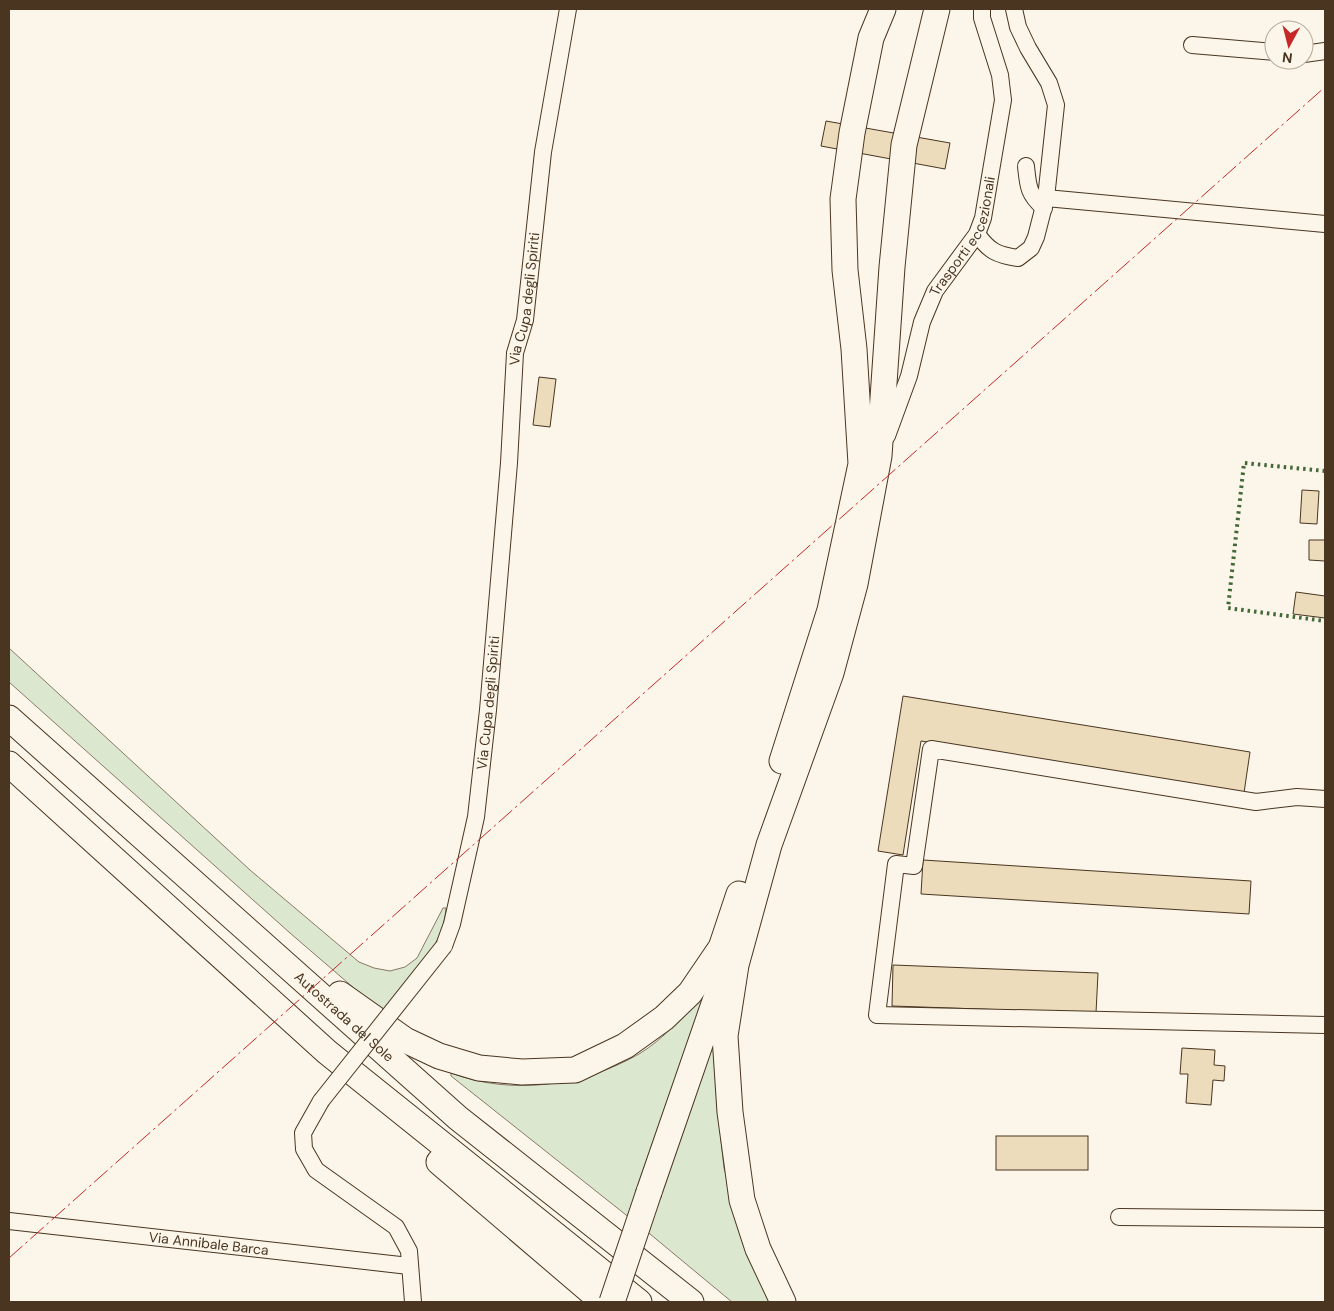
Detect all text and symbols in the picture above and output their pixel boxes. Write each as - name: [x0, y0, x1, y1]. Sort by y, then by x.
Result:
- north arrow: [1264, 20, 1314, 70]
- text: N: [1281, 48, 1294, 67]
- street label: Trasporti eccezionali: [925, 175, 999, 298]
- street label: Via Cupa degli Spiriti: [505, 231, 543, 366]
- street label: Via Cupa degli Spiriti: [472, 635, 503, 771]
- street label: Autostrada del Sole: [291, 968, 398, 1066]
- street label: Via Annibale Barca: [148, 1228, 270, 1259]

